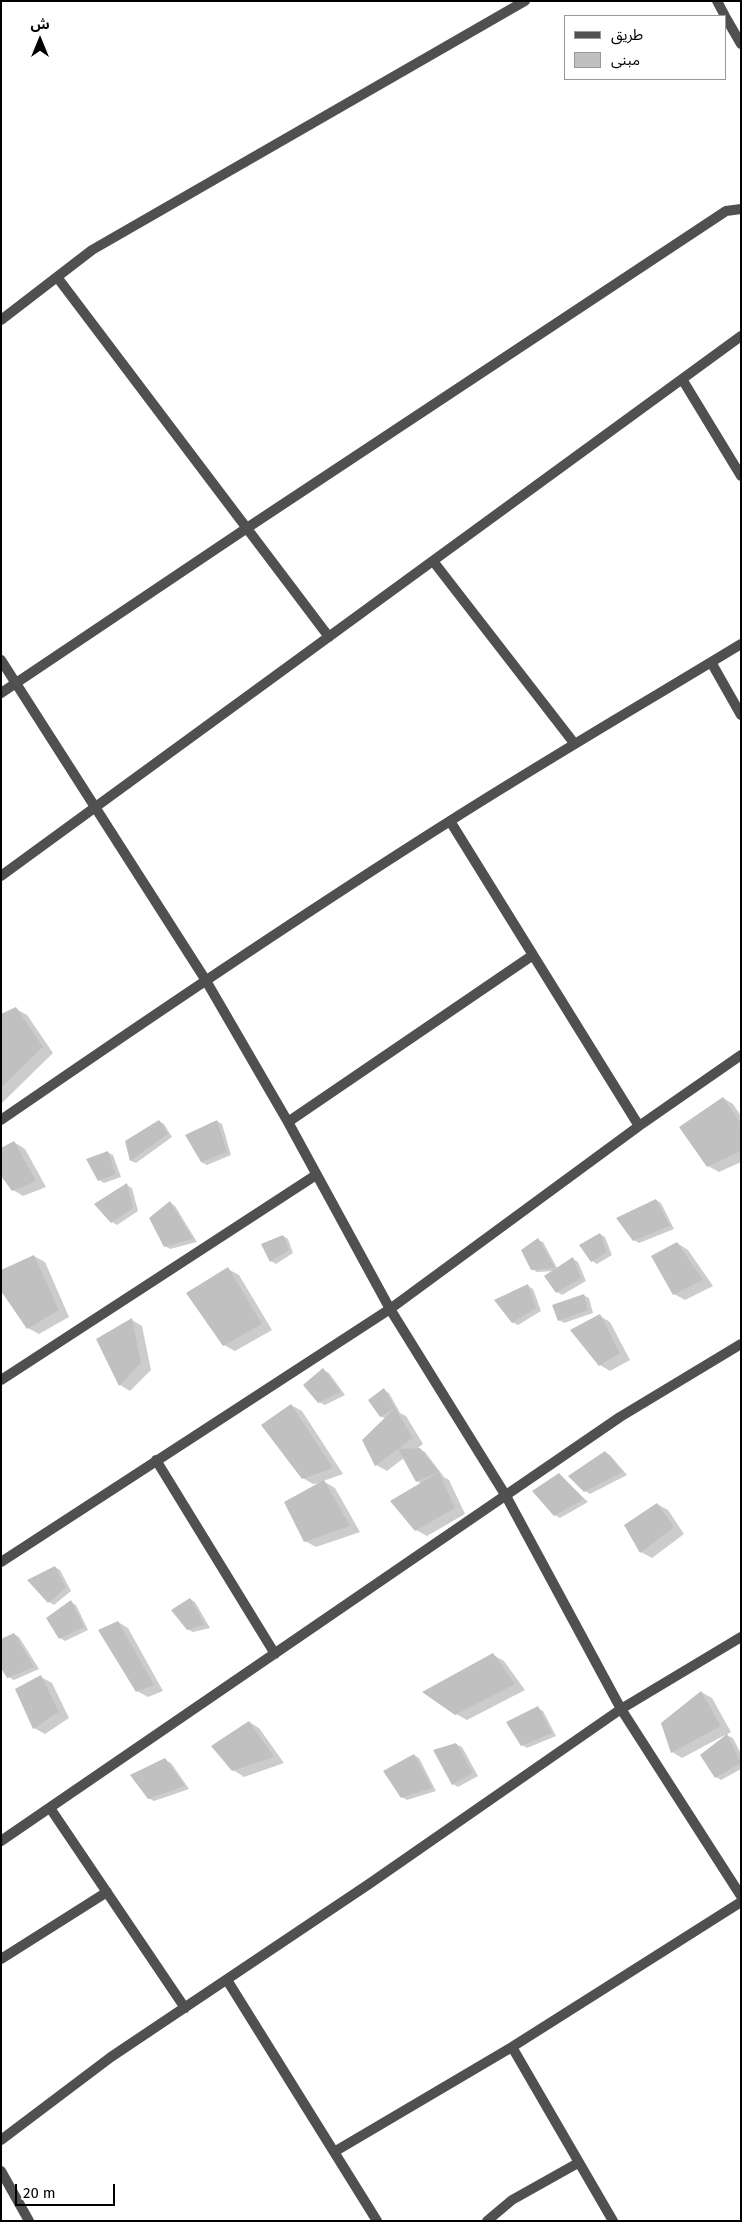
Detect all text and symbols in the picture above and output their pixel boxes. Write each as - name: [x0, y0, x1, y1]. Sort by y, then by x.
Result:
- north arrow: [15, 15, 65, 65]
- legend: [564, 15, 727, 80]
- text: ش: [30, 16, 50, 33]
- text: طريق: [611, 26, 643, 44]
- text: مبنى: [611, 51, 640, 69]
- scale bar: [18, 2174, 118, 2206]
- text: 20 m: [23, 2184, 56, 2202]

